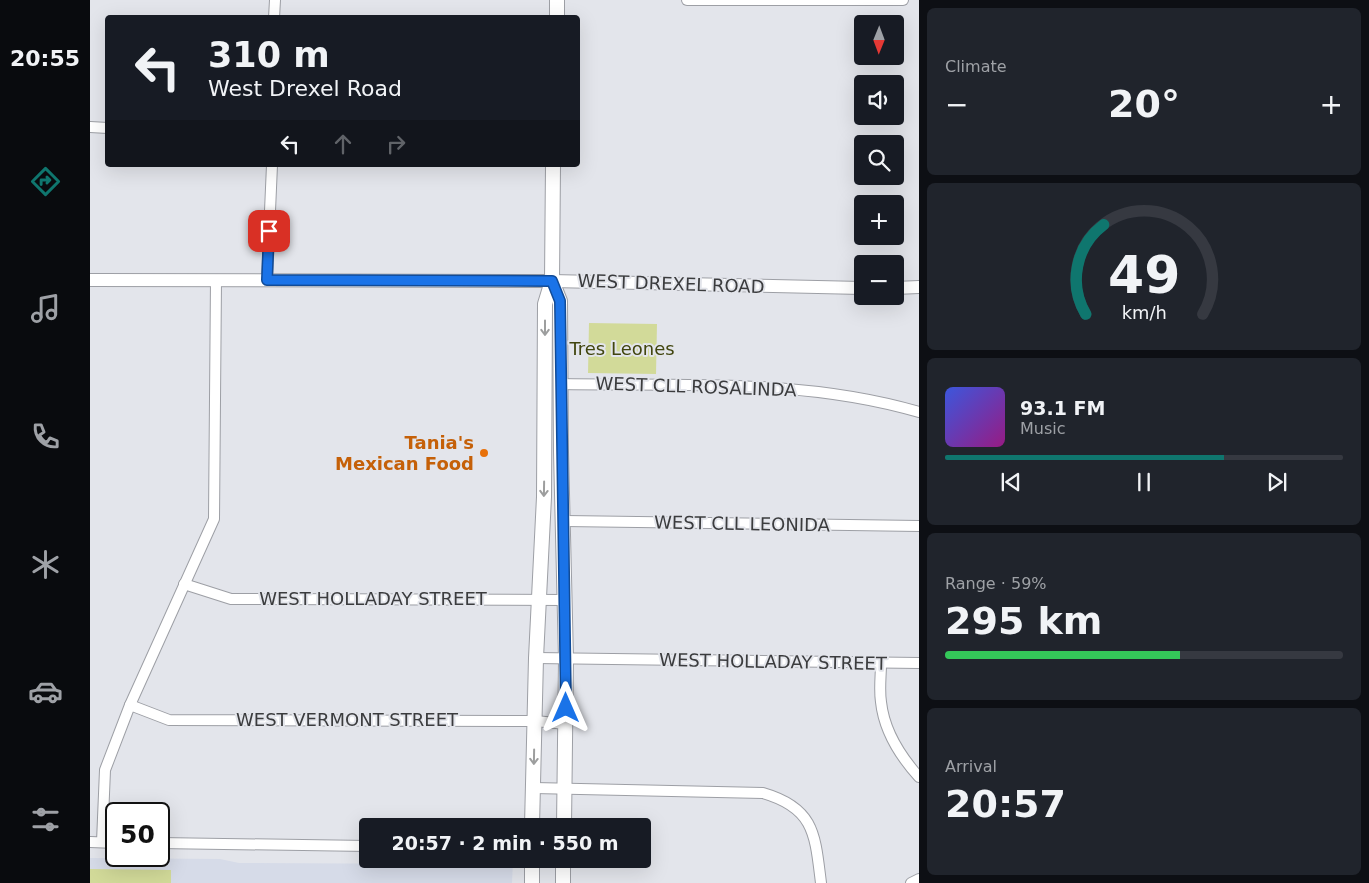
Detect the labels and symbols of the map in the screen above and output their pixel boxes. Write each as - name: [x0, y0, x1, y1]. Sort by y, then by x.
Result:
- north arrow: [854, 15, 904, 65]
- pin: [248, 210, 290, 252]
- street label: WEST DREXEL ROAD: [577, 270, 765, 297]
- one-way arrow: [540, 320, 550, 336]
- park label: Tres Leones: [568, 338, 675, 359]
- street label: WEST CLL ROSALINDA: [595, 372, 798, 401]
- place label: Tania's Mexican Food: [335, 432, 474, 474]
- marker: Tania's Mexican Food: [478, 447, 490, 459]
- one-way arrow: [539, 481, 549, 497]
- street label: WEST CLL LEONIDA: [654, 511, 831, 536]
- street label: WEST HOLLADAY STREET: [259, 588, 488, 609]
- street label: WEST HOLLADAY STREET: [659, 649, 888, 674]
- position arrow: [539, 681, 591, 733]
- street label: WEST VERMONT STREET: [236, 709, 459, 730]
- one-way arrow: [529, 748, 539, 764]
- speed limit sign: 50: [105, 802, 170, 867]

